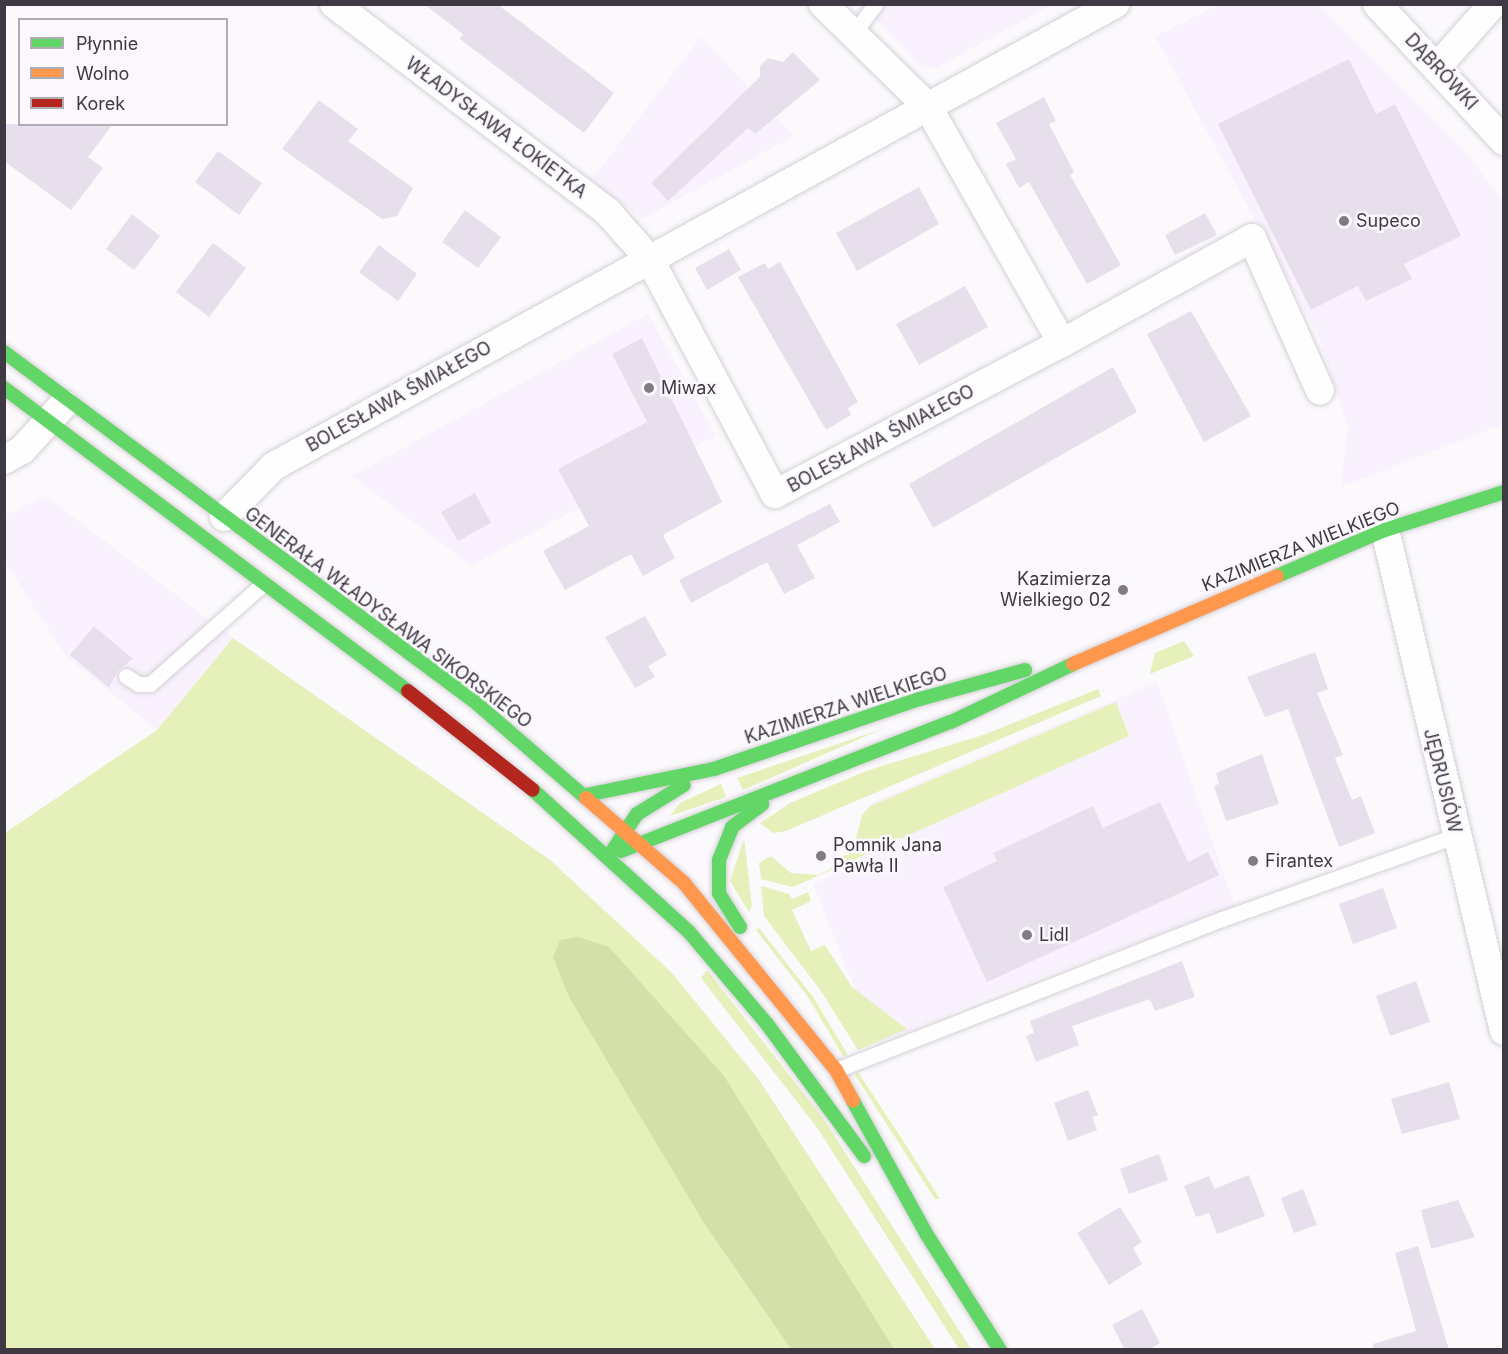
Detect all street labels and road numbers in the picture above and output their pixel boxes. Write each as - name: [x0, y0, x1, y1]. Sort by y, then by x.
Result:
- street label: DĄBRÓWKI: [1400, 29, 1482, 115]
- street label: WŁADYSŁAWA ŁOKIETKA: [401, 53, 591, 203]
- street label: BOLESŁAWA ŚMIAŁEGO: [303, 337, 495, 457]
- street label: BOLESŁAWA ŚMIAŁEGO: [784, 381, 978, 497]
- street label: KAZIMIERZA WIELKIEGO: [1199, 497, 1403, 597]
- street label: GENERAŁA WŁADYSŁAWA SIKORSKIEGO: [240, 503, 536, 733]
- street label: KAZIMIERZA WIELKIEGO: [742, 663, 950, 749]
- street label: JĘDRUSIÓW: [1419, 727, 1465, 835]

